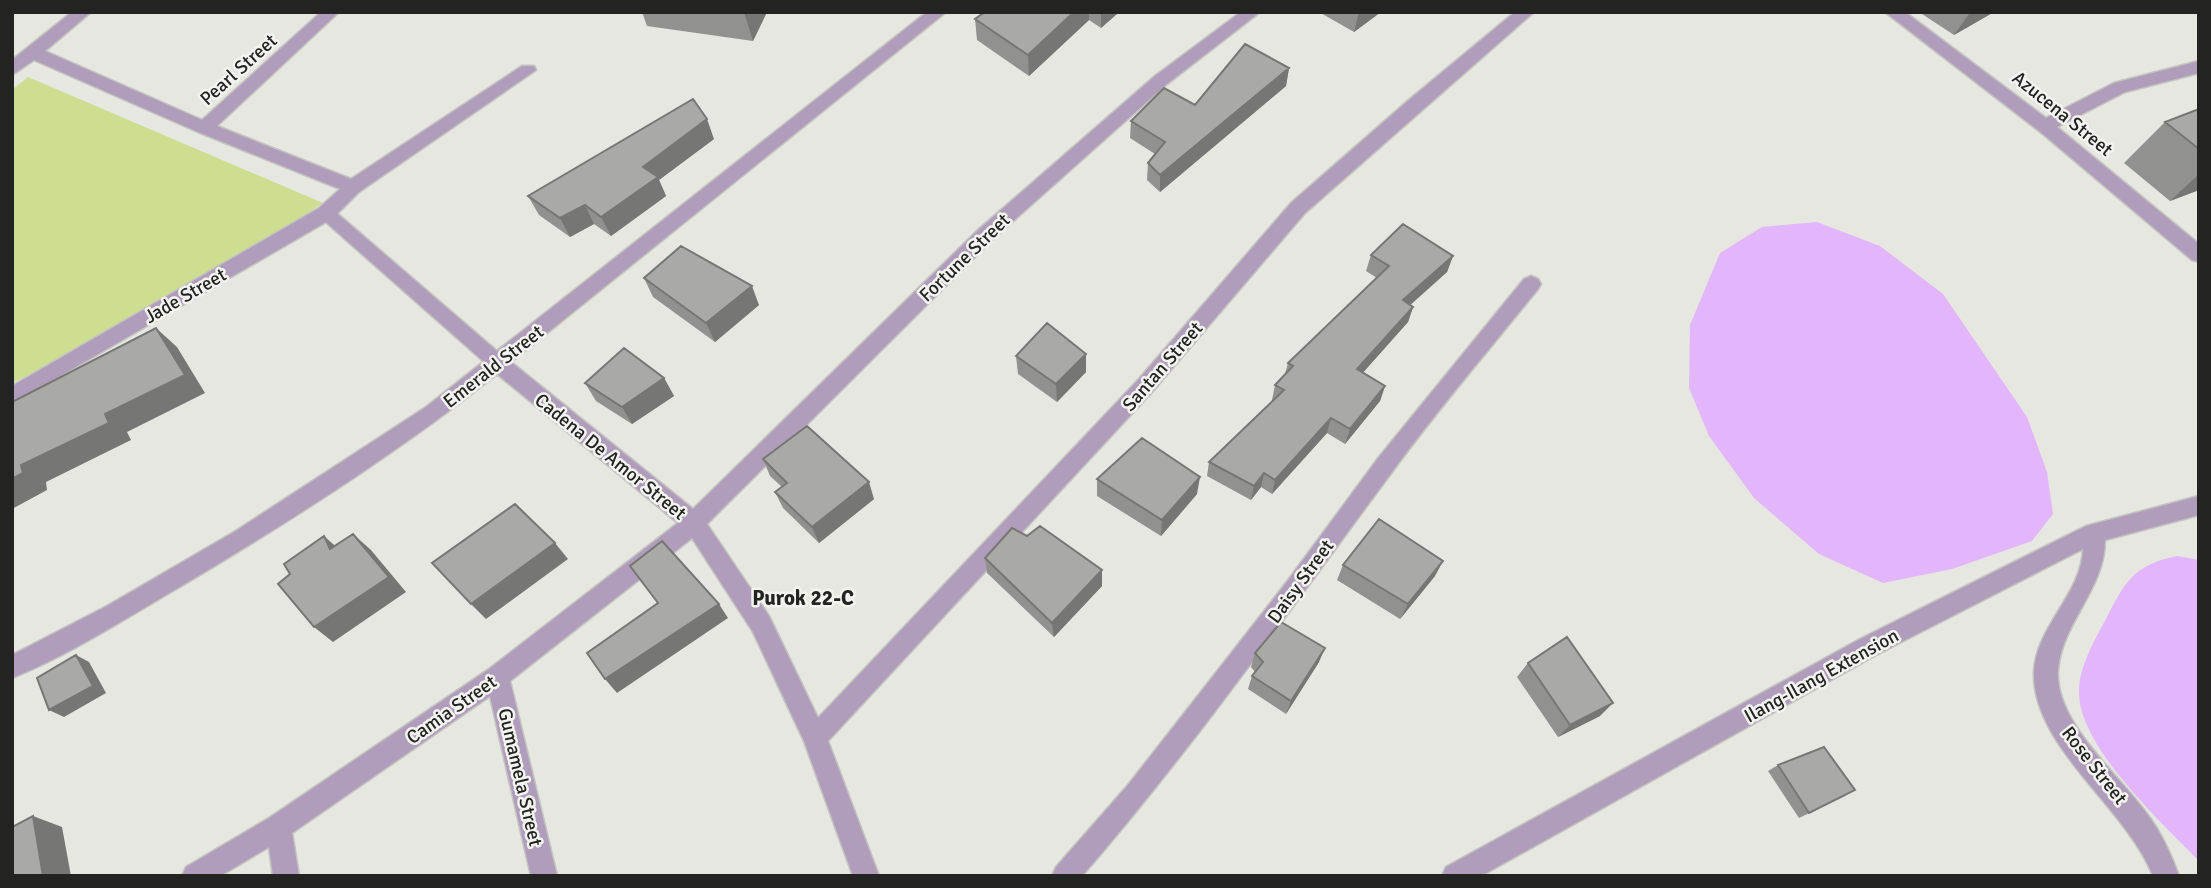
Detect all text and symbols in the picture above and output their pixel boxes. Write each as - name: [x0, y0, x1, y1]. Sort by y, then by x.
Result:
- street label: Pearl Street: [195, 29, 282, 111]
- street label: Azucena Street: [2007, 66, 2118, 162]
- street label: Fortune Street: [914, 208, 1015, 307]
- street label: Jade Street: [140, 263, 231, 329]
- street label: Santan Street: [1117, 317, 1208, 416]
- street label: Emerald Street: [439, 320, 549, 414]
- street label: Cadena De Amor Street: [530, 388, 691, 525]
- street label: Daisy Street: [1262, 535, 1339, 628]
- district label: Purok 22-C: [752, 585, 854, 611]
- street label: Ilang-Ilang Extension: [1740, 623, 1903, 728]
- street label: Camia Street: [402, 670, 502, 750]
- street label: Gumamela Street: [492, 706, 548, 849]
- street label: Rose Street: [2056, 722, 2132, 810]

